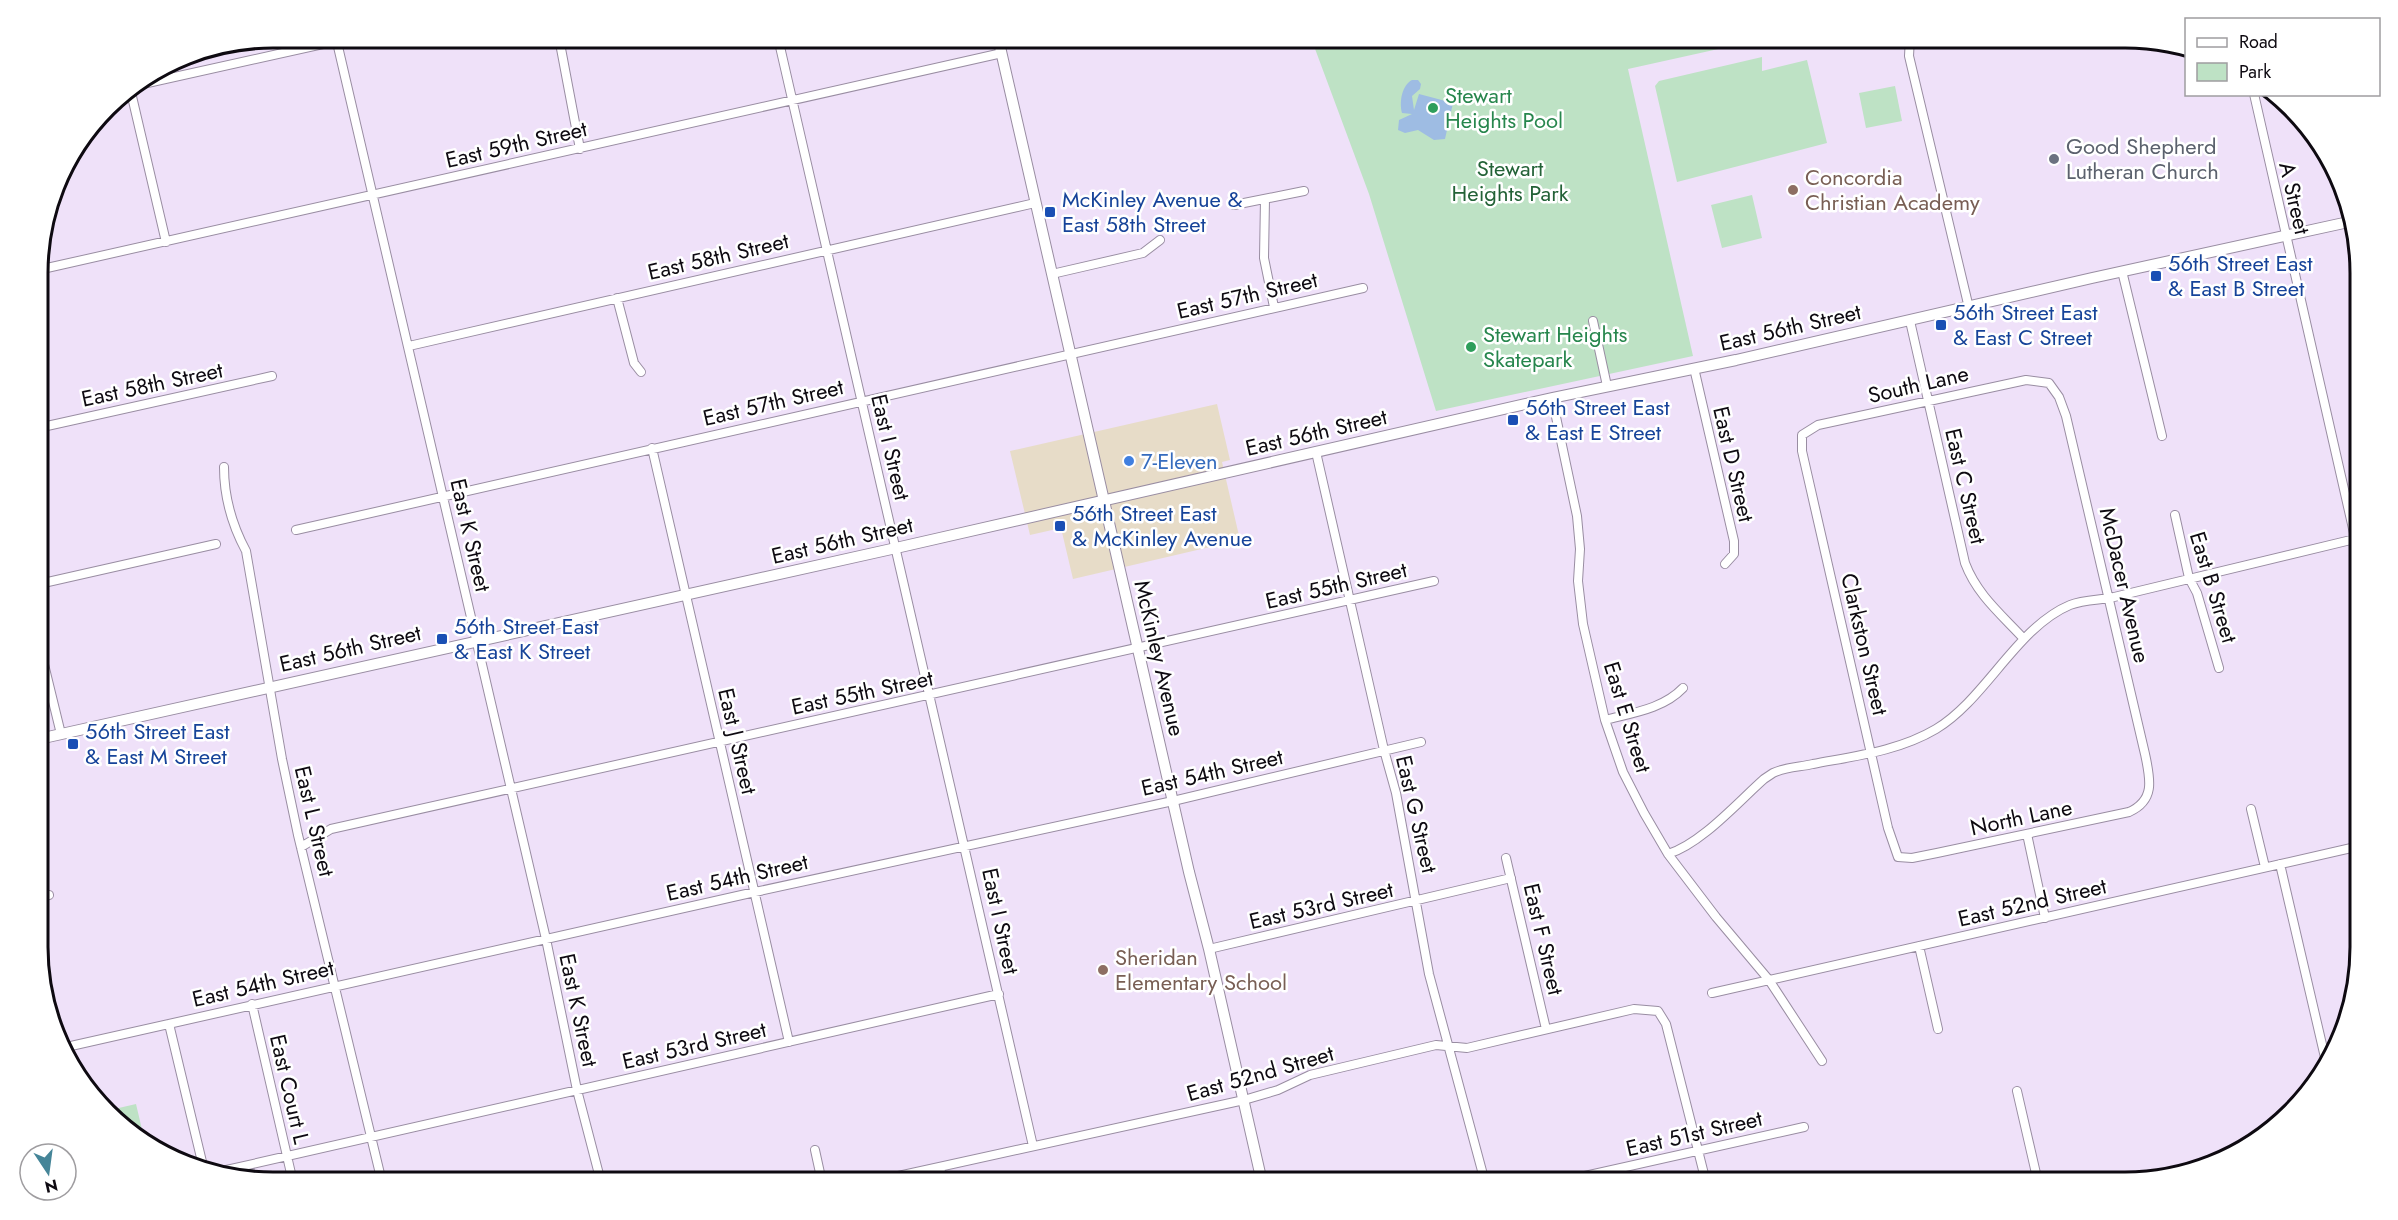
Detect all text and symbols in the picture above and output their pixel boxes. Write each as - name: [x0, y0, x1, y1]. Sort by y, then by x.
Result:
- legend: [2185, 18, 2380, 96]
- text: Road: [2239, 29, 2278, 55]
- text: Park: [2239, 59, 2271, 85]
- place label: Stewart Heights Pool: [1445, 79, 1563, 136]
- marker: Stewart Heights Pool: [1426, 101, 1440, 115]
- street label: East 59th Street: [442, 112, 591, 176]
- place label: Good Shepherd Lutheran Church: [2066, 130, 2219, 187]
- park label: Stewart Heights Park: [1452, 152, 1569, 209]
- marker: Good Shepherd Lutheran Church: [2047, 152, 2061, 166]
- street label: A Street: [2271, 159, 2319, 238]
- place label: Concordia Christian Academy: [1805, 161, 1980, 218]
- place label: McKinley Avenue & East 58th Street: [1062, 183, 1243, 240]
- marker: Concordia Christian Academy: [1786, 183, 1800, 197]
- marker: McKinley Avenue & East 58th Street: [1043, 205, 1057, 219]
- street label: East 58th Street: [644, 224, 792, 288]
- place label: 56th Street East & East B Street: [2168, 247, 2313, 304]
- street label: East 57th Street: [1174, 263, 1321, 327]
- marker: 56th Street East & East B Street: [2149, 269, 2163, 283]
- street label: East 56th Street: [1716, 295, 1865, 359]
- place label: 56th Street East & East C Street: [1953, 296, 2098, 353]
- place label: Stewart Heights Skatepark: [1483, 318, 1627, 375]
- marker: 56th Street East & East C Street: [1934, 318, 1948, 332]
- marker: Stewart Heights Skatepark: [1464, 340, 1478, 354]
- street label: East 58th Street: [78, 353, 226, 415]
- street label: South Lane: [1865, 357, 1971, 411]
- street label: East 57th Street: [700, 370, 847, 434]
- street label: East I Street: [863, 391, 919, 504]
- place label: 56th Street East & East E Street: [1525, 391, 1670, 448]
- street label: East 56th Street: [1242, 400, 1391, 464]
- street label: East D Street: [1705, 403, 1763, 526]
- marker: 56th Street East & East E Street: [1506, 413, 1520, 427]
- street label: East C Street: [1937, 425, 1995, 548]
- place label: 7-Eleven: [1141, 445, 1218, 477]
- marker: 7-Eleven: [1122, 454, 1136, 468]
- street label: East K Street: [442, 475, 500, 595]
- place label: 56th Street East & McKinley Avenue: [1072, 497, 1252, 554]
- street label: McDacer Avenue: [2092, 504, 2158, 666]
- street label: East 56th Street: [768, 508, 917, 572]
- marker: 56th Street East & McKinley Avenue: [1053, 519, 1067, 533]
- street label: East B Street: [2182, 527, 2246, 647]
- street label: East 55th Street: [1262, 553, 1411, 617]
- street label: Clarkston Street: [1833, 570, 1897, 719]
- street label: McKinley Avenue: [1127, 577, 1193, 739]
- place label: 56th Street East & East K Street: [454, 610, 599, 667]
- street label: East 56th Street: [276, 616, 425, 680]
- marker: 56th Street East & East K Street: [435, 632, 449, 646]
- street label: East E Street: [1596, 658, 1660, 777]
- street label: East 55th Street: [788, 661, 937, 723]
- street label: East J Street: [710, 685, 766, 798]
- place label: 56th Street East & East M Street: [85, 715, 230, 772]
- marker: 56th Street East & East M Street: [66, 737, 80, 751]
- street label: East 54th Street: [1138, 740, 1287, 804]
- street label: East G Street: [1388, 752, 1446, 877]
- street label: East L Street: [287, 763, 343, 880]
- street label: North Lane: [1967, 791, 2075, 843]
- street label: East 54th Street: [663, 845, 812, 909]
- street label: East I Street: [974, 865, 1028, 978]
- street label: East 52nd Street: [1955, 869, 2110, 935]
- street label: East 53rd Street: [1246, 873, 1397, 937]
- street label: East F Street: [1516, 880, 1573, 999]
- place label: Sheridan Elementary School: [1115, 941, 1287, 998]
- street label: East K Street: [551, 950, 607, 1070]
- street label: East 54th Street: [189, 951, 338, 1015]
- marker: Sheridan Elementary School: [1096, 963, 1110, 977]
- street label: East 53rd Street: [619, 1013, 770, 1077]
- street label: East Court L: [262, 1031, 318, 1147]
- street label: East 52nd Street: [1183, 1037, 1338, 1109]
- street label: East 51st Street: [1623, 1102, 1766, 1164]
- north arrow: [18, 1142, 78, 1202]
- text: N: [42, 1173, 60, 1199]

